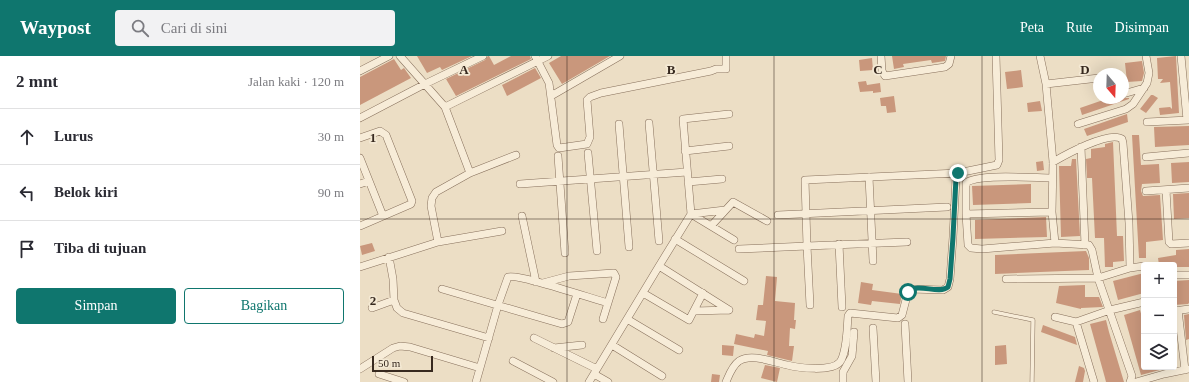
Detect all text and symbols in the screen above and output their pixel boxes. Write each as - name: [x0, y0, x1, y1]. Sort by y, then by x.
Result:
- search box: [115, 10, 395, 46]
- text: Waypost: [20, 17, 91, 38]
- icon: search: [129, 17, 151, 39]
- text: Cari di sini: [161, 20, 227, 36]
- text: Peta: [1020, 20, 1044, 35]
- text: Rute: [1066, 20, 1093, 35]
- text: Disimpan: [1115, 20, 1169, 35]
- text: A: [459, 62, 469, 77]
- text: B: [667, 62, 676, 77]
- text: C: [873, 62, 883, 77]
- text: D: [1080, 62, 1090, 77]
- north arrow: [1093, 68, 1129, 104]
- text: 2 mnt: [16, 72, 58, 91]
- text: Jalan kaki · 120 m: [248, 74, 344, 89]
- icon: ahead: [16, 126, 38, 148]
- text: Lurus: [54, 128, 93, 144]
- text: 30 m: [318, 129, 344, 144]
- text: 1: [370, 130, 376, 145]
- route end: [949, 164, 967, 182]
- icon: left: [16, 182, 38, 204]
- text: Belok kiri: [54, 184, 118, 200]
- text: 90 m: [318, 185, 344, 200]
- icon: arrive: [16, 238, 38, 260]
- text: Tiba di tujuan: [54, 240, 146, 256]
- map controls: [1141, 262, 1177, 370]
- button: +: [1141, 262, 1177, 298]
- route start: [899, 283, 917, 301]
- button: Simpan: [16, 288, 176, 324]
- button: Bagikan: [184, 288, 344, 324]
- text: 2: [370, 293, 376, 308]
- button: −: [1141, 298, 1177, 334]
- button: layers: [1141, 334, 1177, 370]
- scale bar: [372, 354, 433, 373]
- text: 50 m: [378, 357, 400, 369]

